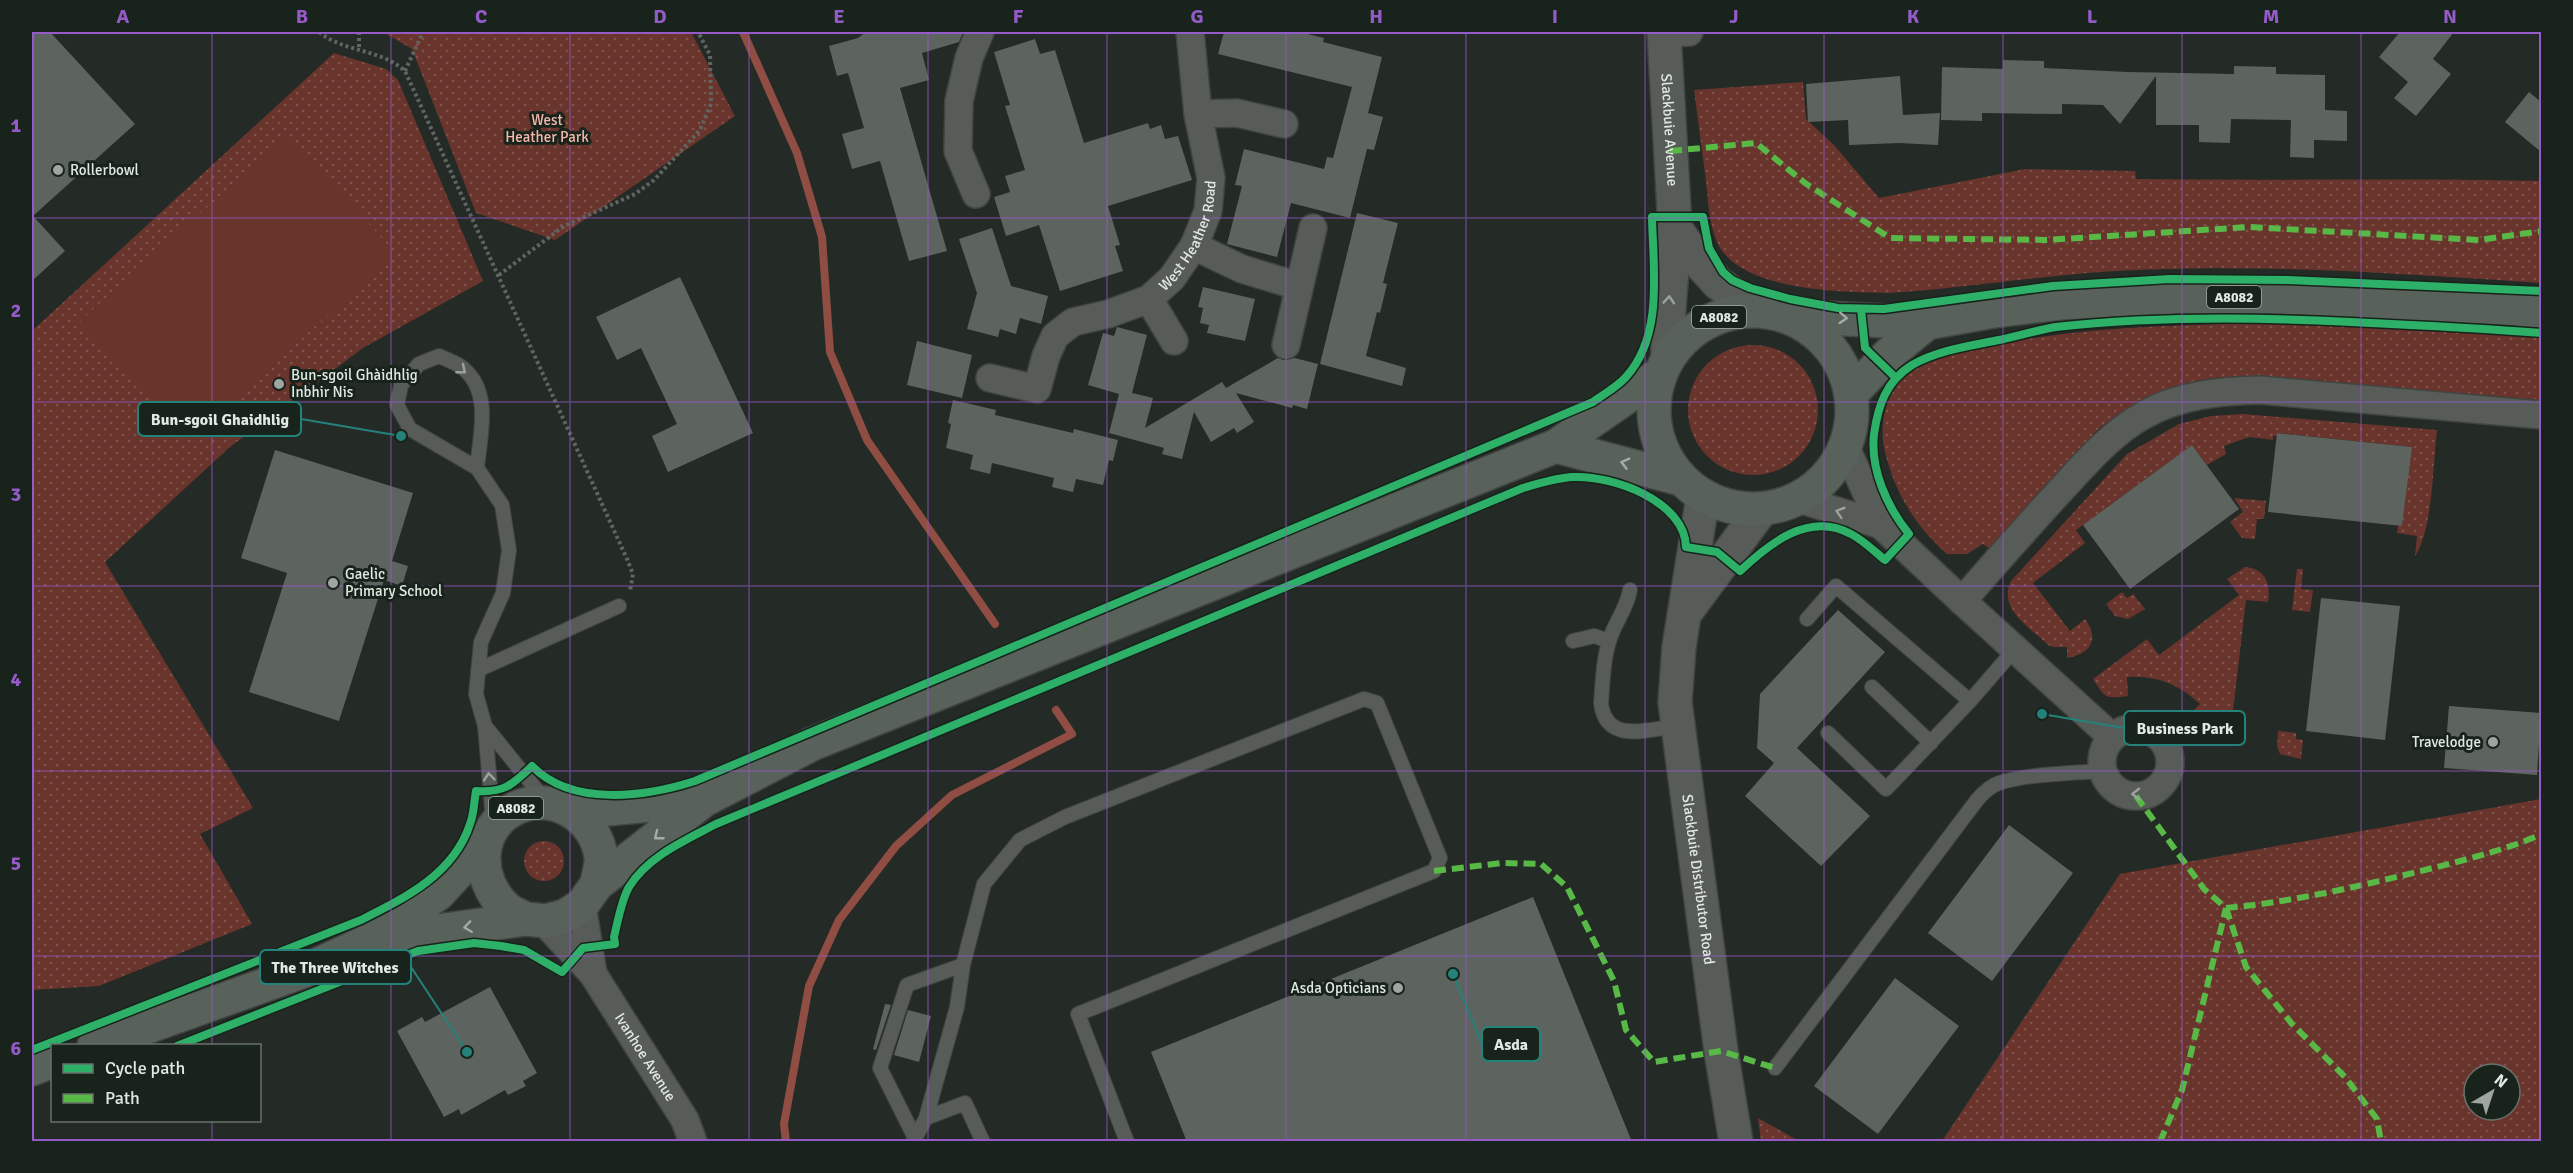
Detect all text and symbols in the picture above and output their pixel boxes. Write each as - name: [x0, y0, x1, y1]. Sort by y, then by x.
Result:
- text: A: [117, 4, 130, 29]
- text: B: [296, 4, 308, 29]
- text: C: [475, 4, 487, 29]
- text: D: [653, 4, 667, 29]
- text: E: [833, 4, 845, 29]
- text: F: [1013, 4, 1024, 29]
- text: G: [1190, 4, 1204, 29]
- text: H: [1369, 4, 1383, 29]
- text: I: [1552, 4, 1558, 29]
- text: J: [1729, 4, 1739, 29]
- text: K: [1907, 4, 1920, 29]
- text: L: [2087, 4, 2098, 29]
- text: M: [2263, 4, 2279, 29]
- text: N: [2443, 4, 2457, 29]
- street label: Slackbuie Avenue: [1657, 73, 1682, 187]
- park label: West Heather Park: [505, 111, 589, 146]
- text: 1: [11, 113, 22, 138]
- place label: Rollerbowl: [70, 161, 139, 179]
- marker: Rollerbowl: [51, 163, 65, 177]
- street label: West Heather Road: [1155, 180, 1220, 295]
- road number: A8082: [2207, 286, 2261, 308]
- one-way arrow: [1662, 295, 1675, 304]
- text: 2: [11, 298, 21, 323]
- road number: A8082: [1692, 306, 1746, 328]
- one-way arrow: [1839, 312, 1848, 325]
- one-way arrow: [455, 363, 466, 374]
- place label: Bun-sgoil Ghàidhlig Inbhir Nis: [291, 366, 418, 401]
- marker: Bun-sgoil Ghàidhlig Inbhir Nis: [272, 377, 286, 391]
- callout: Bun-sgoil Ghaidhlig: [138, 402, 301, 436]
- text: Bun-sgoil Ghaidhlig: [151, 410, 290, 430]
- one-way arrow: [1620, 458, 1631, 470]
- text: 3: [11, 482, 21, 507]
- one-way arrow: [1835, 507, 1846, 519]
- place label: Gaelic Primary School: [345, 565, 442, 600]
- marker: Gaelic Primary School: [326, 576, 340, 590]
- text: 4: [11, 667, 22, 692]
- callout: Business Park: [2124, 711, 2245, 745]
- text: Business Park: [2137, 719, 2234, 739]
- place label: Travelodge: [2412, 733, 2481, 751]
- marker: Travelodge: [2486, 735, 2500, 749]
- one-way arrow: [483, 772, 496, 781]
- one-way arrow: [2132, 788, 2141, 800]
- street label: Slackbuie Distributor Road: [1678, 793, 1719, 966]
- road number: A8082: [489, 797, 543, 819]
- one-way arrow: [653, 829, 664, 840]
- text: 5: [11, 851, 21, 876]
- one-way arrow: [463, 920, 472, 932]
- callout: The Three Witches: [260, 950, 411, 984]
- text: The Three Witches: [272, 958, 399, 978]
- place label: Asda Opticians: [1291, 979, 1386, 997]
- marker: Asda Opticians: [1391, 981, 1405, 995]
- street label: Ivanhoe Avenue: [611, 1010, 680, 1104]
- callout: Asda: [1482, 1027, 1540, 1061]
- text: Asda: [1494, 1035, 1528, 1055]
- text: 6: [11, 1036, 22, 1061]
- legend: [51, 1044, 261, 1122]
- text: Cycle path: [105, 1057, 185, 1079]
- north arrow: [2462, 1062, 2522, 1122]
- text: N: [2490, 1070, 2511, 1092]
- text: Path: [105, 1087, 140, 1109]

